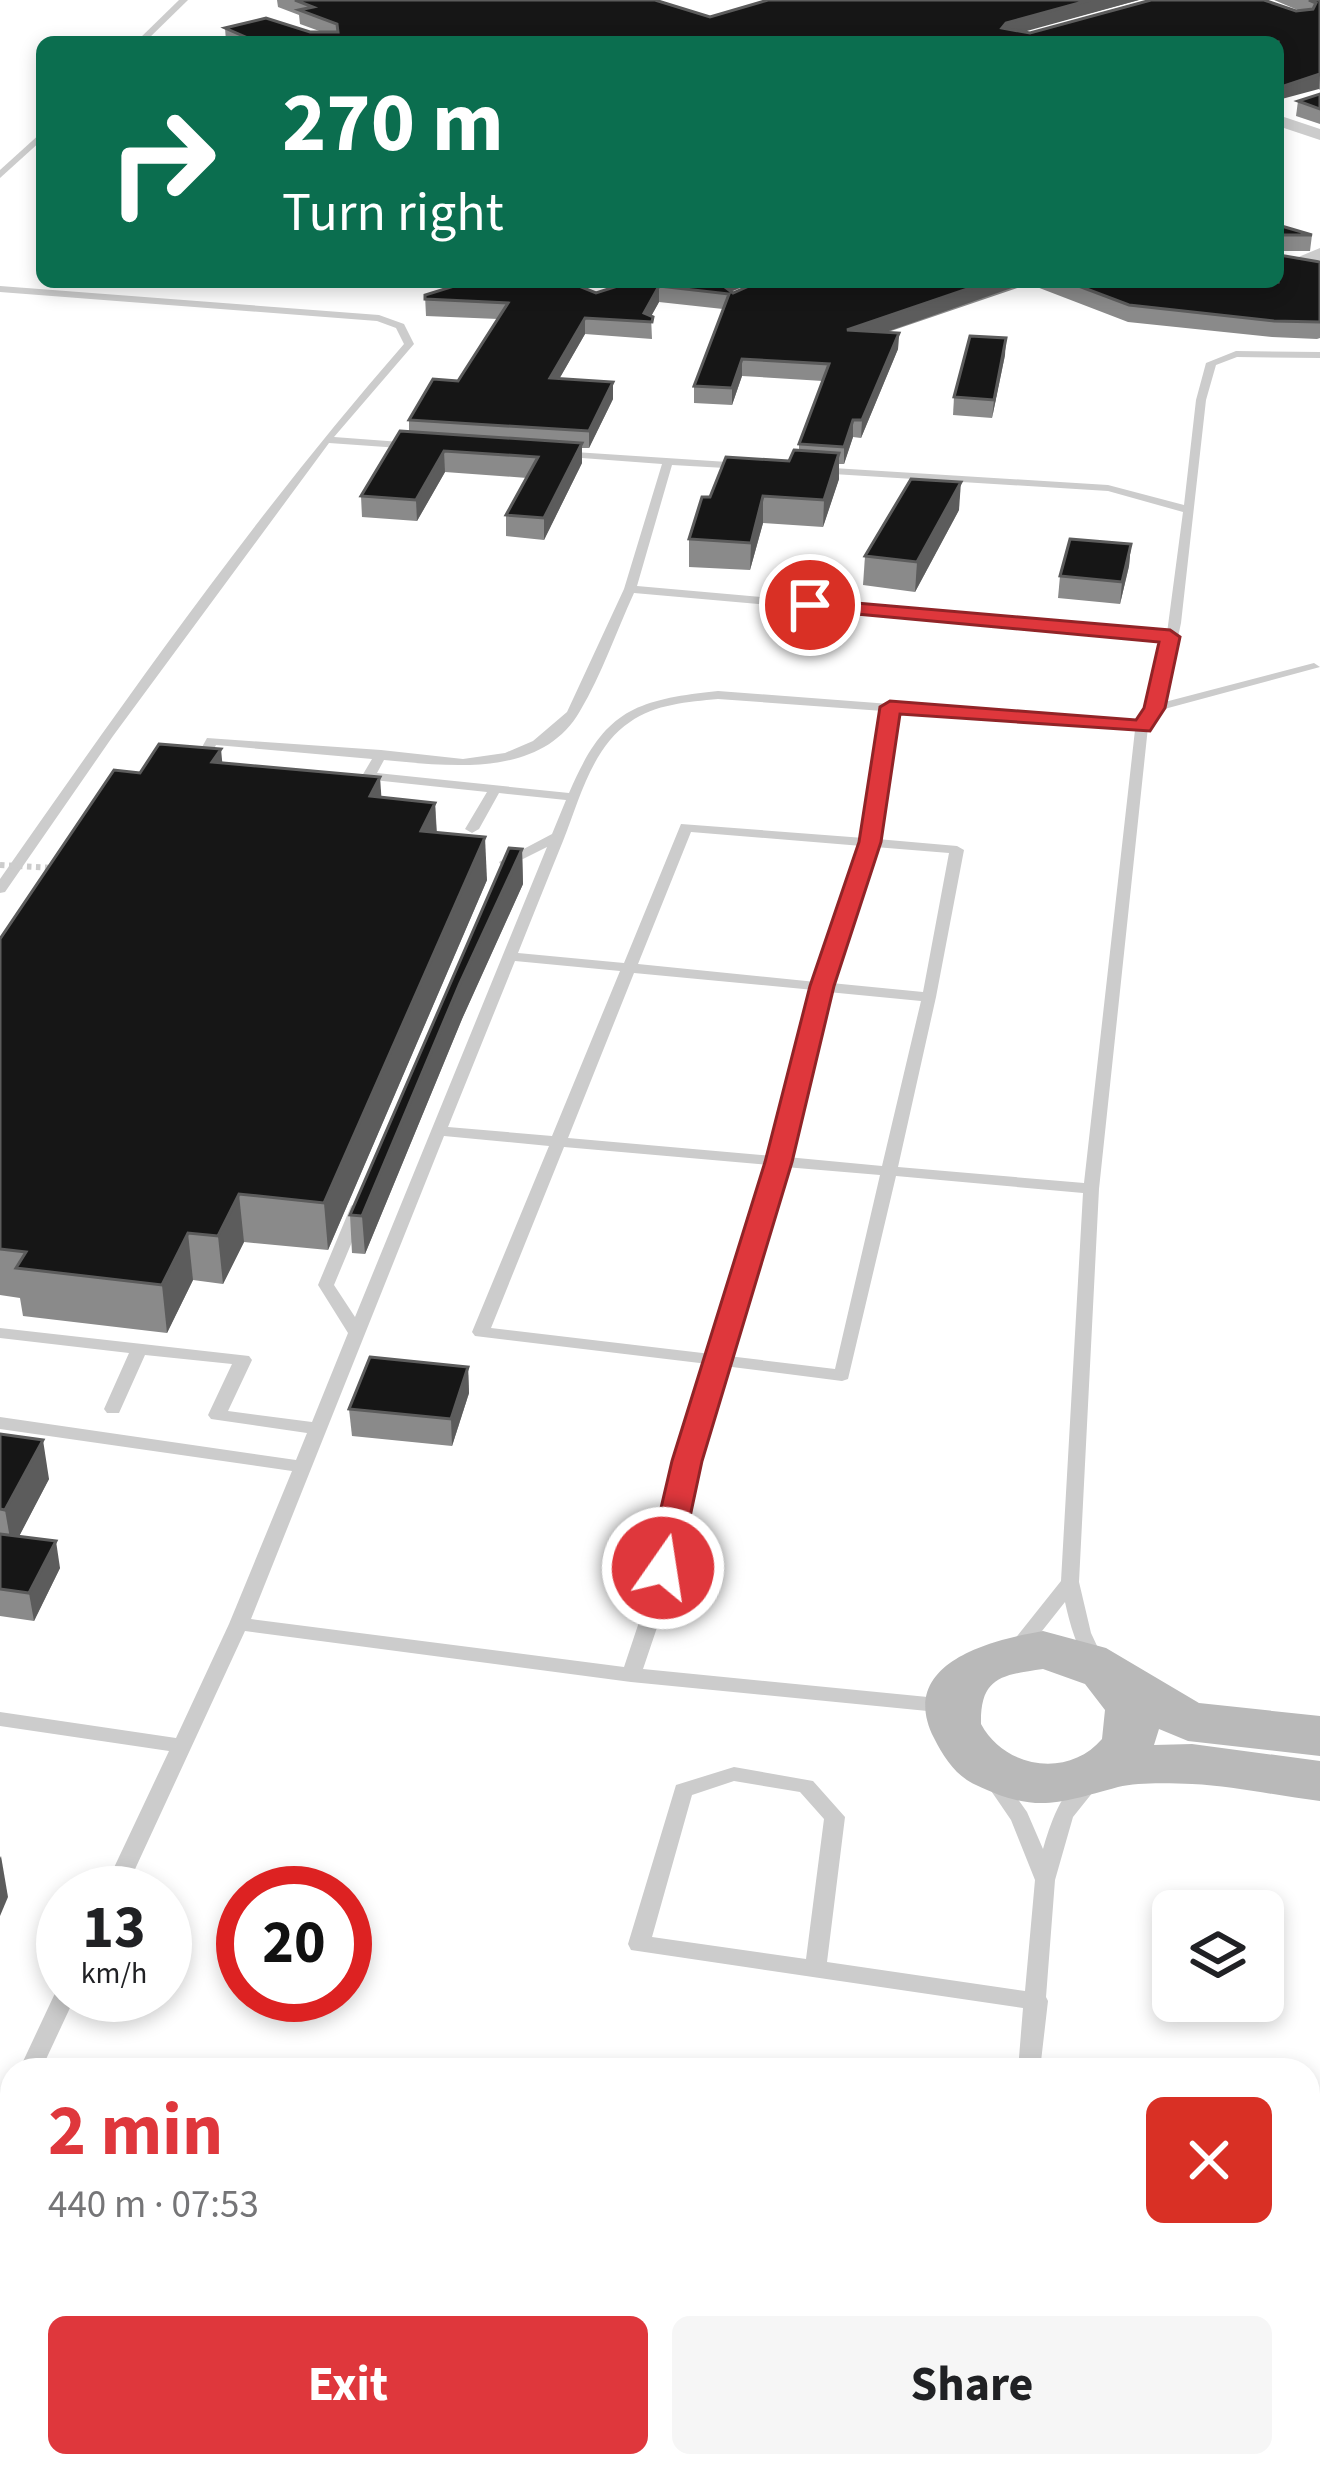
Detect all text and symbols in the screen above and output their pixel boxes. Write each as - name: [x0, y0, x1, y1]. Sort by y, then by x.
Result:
- text: 270 m: [282, 64, 504, 184]
- icon: right: [84, 84, 240, 240]
- text: Turn right: [282, 175, 504, 252]
- pin: [759, 554, 861, 656]
- icon: arrive: [777, 572, 843, 638]
- position arrow: [600, 1505, 726, 1631]
- speed limit sign: 20: [216, 1866, 372, 2022]
- text: 13: [82, 1886, 146, 1971]
- map controls: [1152, 1890, 1284, 2022]
- button: layers: [1152, 1890, 1284, 2022]
- text: km/h: [81, 1952, 147, 1995]
- text: 2 min: [48, 2080, 223, 2183]
- button: close: [1146, 2097, 1272, 2223]
- text: 440 m · 07:53: [48, 2177, 259, 2233]
- button: Exit: [48, 2316, 648, 2454]
- button: Share: [672, 2316, 1272, 2454]

